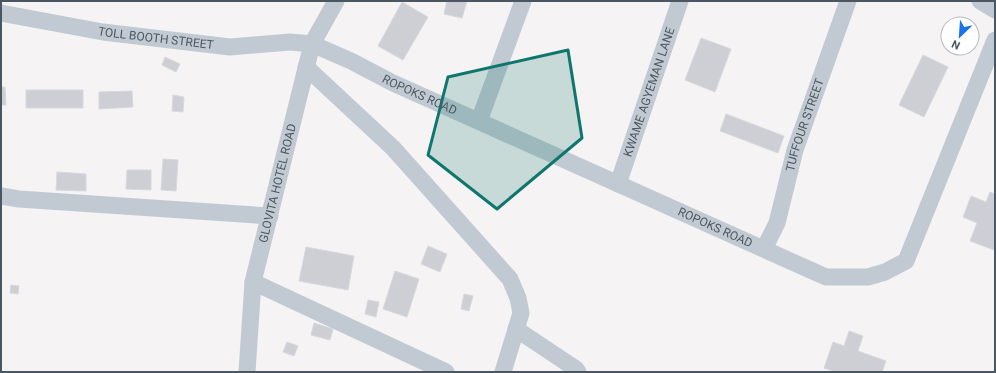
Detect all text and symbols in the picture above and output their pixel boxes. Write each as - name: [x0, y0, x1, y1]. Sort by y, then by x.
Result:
- north arrow: [940, 16, 980, 56]
- street label: TOLL BOOTH STREET: [97, 24, 215, 52]
- street label: KWAME AGYEMAN LANE: [621, 25, 678, 159]
- text: N: [950, 37, 962, 52]
- street label: ROPOKS ROAD: [380, 72, 459, 118]
- street label: TUFFOUR STREET: [783, 77, 827, 173]
- street label: GLOVITA HOTEL ROAD: [256, 122, 299, 244]
- street label: ROPOKS ROAD: [676, 205, 755, 250]

